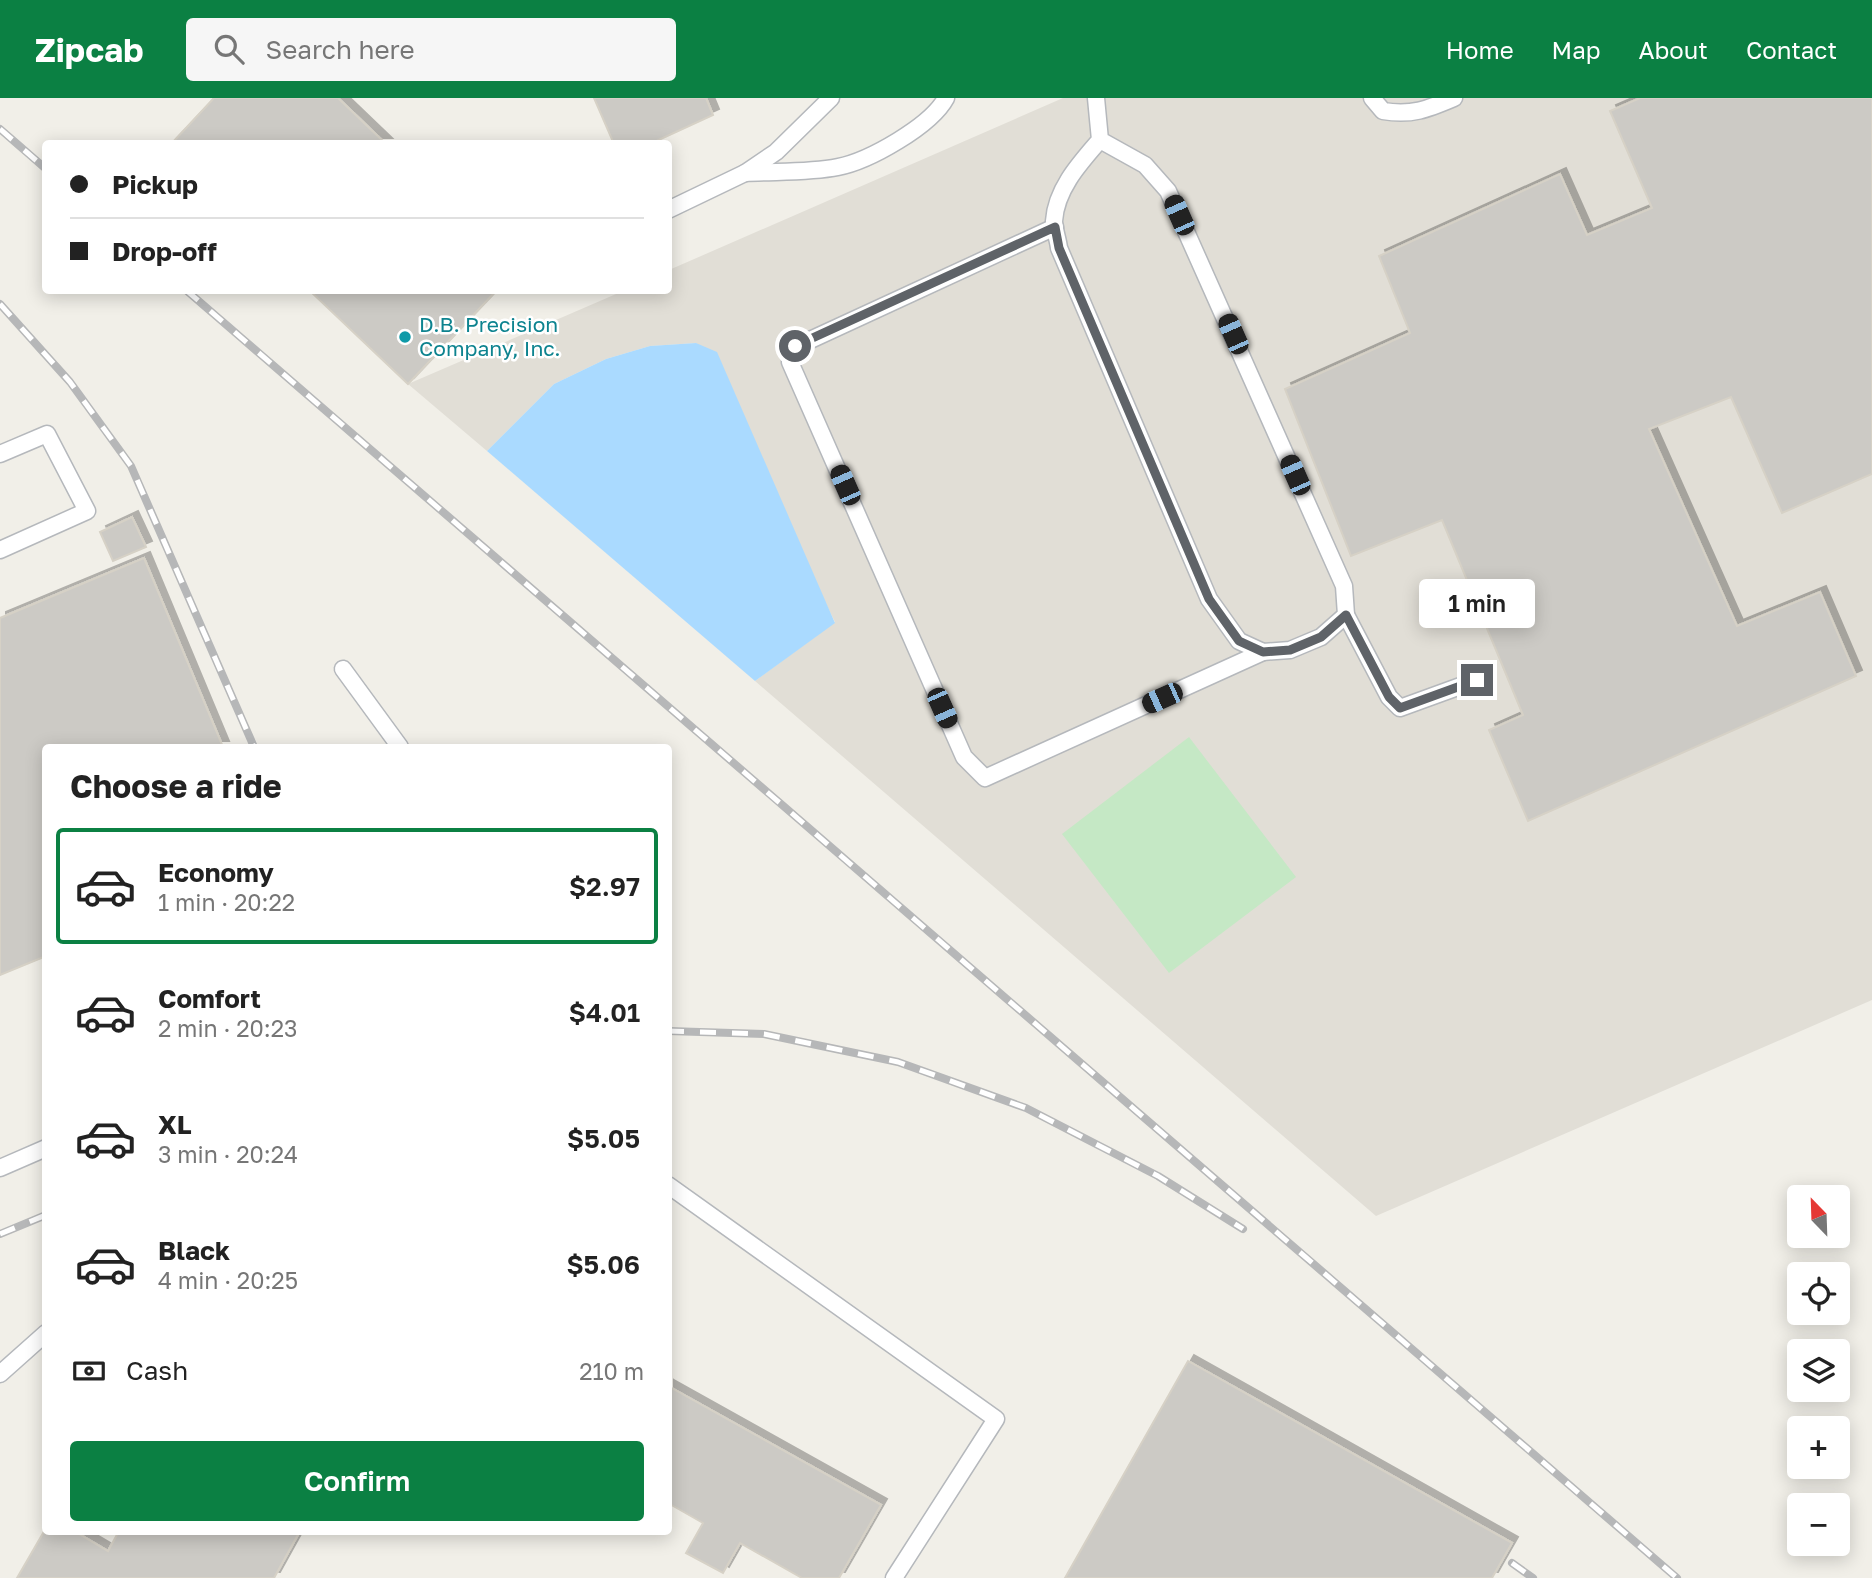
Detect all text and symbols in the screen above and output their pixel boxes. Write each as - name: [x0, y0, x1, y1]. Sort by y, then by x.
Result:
- search box: [186, 18, 676, 81]
- text: Zipcab: [35, 30, 144, 69]
- icon: search: [210, 30, 248, 68]
- text: Search here: [266, 34, 415, 65]
- text: Home: [1446, 35, 1514, 64]
- text: Map: [1552, 35, 1601, 64]
- text: About: [1639, 35, 1708, 64]
- text: Contact: [1746, 35, 1837, 64]
- text: Pickup: [112, 169, 198, 200]
- car: [1161, 192, 1198, 238]
- text: Drop-off: [112, 236, 217, 267]
- place label: D.B. Precision Company, Inc.: [419, 311, 561, 361]
- car: [1215, 311, 1252, 357]
- marker: D.B. Precision Company, Inc.: [397, 329, 413, 345]
- route start: [779, 330, 811, 362]
- car: [1277, 452, 1314, 498]
- car: [827, 462, 864, 508]
- callout: 1 min: [1419, 578, 1535, 628]
- text: 1 min: [1448, 589, 1506, 617]
- route end: [1461, 664, 1493, 696]
- car: [1139, 680, 1186, 716]
- car: [924, 685, 961, 731]
- text: Choose a ride: [70, 767, 282, 805]
- icon: car: [74, 855, 137, 918]
- text: Economy: [158, 857, 274, 888]
- text: $2.97: [569, 871, 640, 902]
- text: 1 min · 20:22: [158, 888, 295, 916]
- icon: car: [74, 981, 137, 1044]
- text: Comfort: [158, 983, 261, 1014]
- text: $4.01: [569, 997, 640, 1028]
- text: 2 min · 20:23: [158, 1014, 297, 1042]
- icon: car: [74, 1107, 137, 1170]
- text: XL: [158, 1109, 192, 1140]
- text: $5.05: [567, 1123, 640, 1154]
- text: 3 min · 20:24: [158, 1140, 298, 1168]
- north arrow: [1787, 1185, 1850, 1248]
- map controls: [1787, 1185, 1850, 1556]
- icon: car: [74, 1233, 137, 1296]
- text: Black: [158, 1235, 230, 1266]
- text: $5.06: [566, 1249, 640, 1280]
- button: locate: [1787, 1262, 1850, 1325]
- text: 4 min · 20:25: [158, 1266, 298, 1294]
- button: layers: [1787, 1339, 1850, 1402]
- icon: cash: [70, 1352, 108, 1390]
- text: Cash: [126, 1355, 188, 1386]
- text: 210 m: [579, 1357, 644, 1385]
- button: +: [1787, 1416, 1850, 1479]
- button: Confirm: [70, 1441, 644, 1521]
- button: −: [1787, 1493, 1850, 1556]

